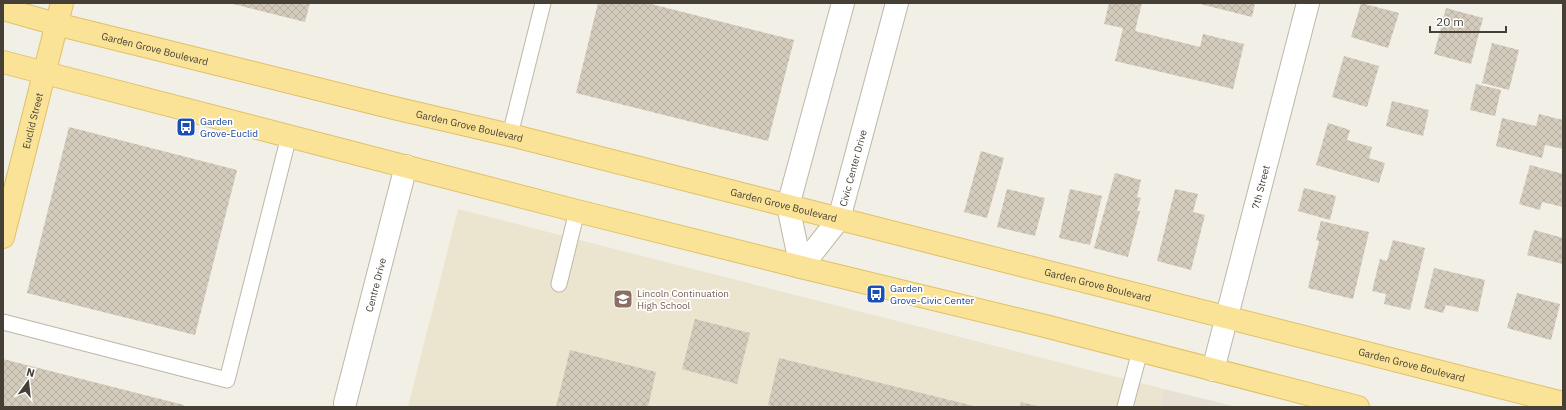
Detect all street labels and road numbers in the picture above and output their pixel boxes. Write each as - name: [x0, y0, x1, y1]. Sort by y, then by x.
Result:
- street label: Garden Grove Boulevard: [100, 30, 210, 69]
- street label: Euclid Street: [19, 91, 46, 150]
- street label: Garden Grove Boulevard: [415, 107, 524, 145]
- street label: Civic Center Drive: [837, 128, 870, 208]
- street label: 7th Street: [1249, 163, 1273, 211]
- street label: Garden Grove Boulevard: [729, 185, 838, 225]
- street label: Centre Drive: [363, 256, 389, 314]
- street label: Garden Grove Boulevard: [1043, 265, 1152, 305]
- street label: Garden Grove Boulevard: [1357, 345, 1466, 385]

